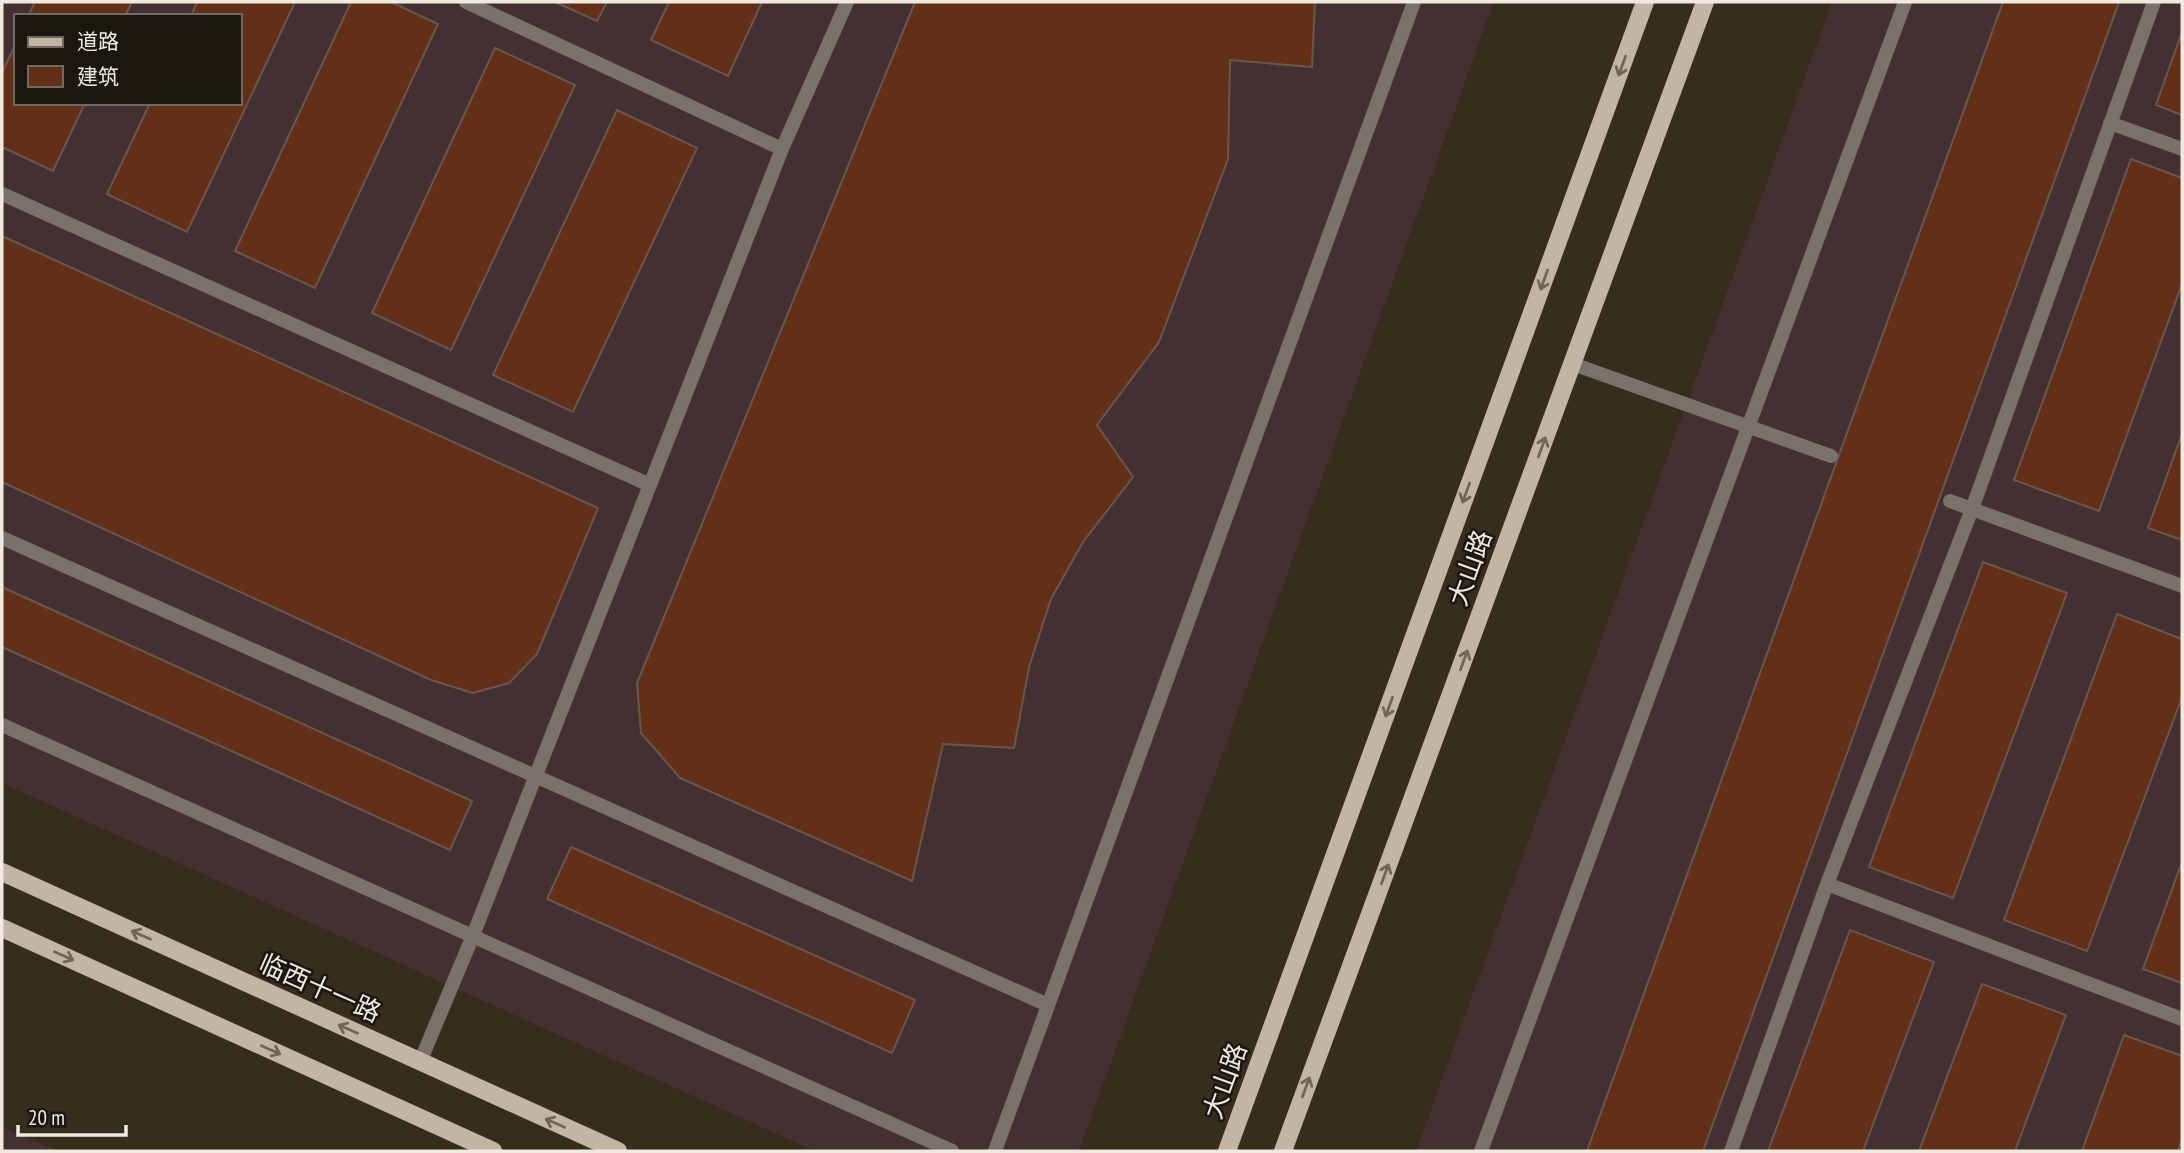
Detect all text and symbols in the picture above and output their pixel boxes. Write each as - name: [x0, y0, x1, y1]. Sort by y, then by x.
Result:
- legend: [14, 14, 242, 105]
- text: 道路: [77, 28, 119, 55]
- one-way arrow: [1615, 54, 1627, 76]
- text: 建筑: [77, 63, 119, 90]
- one-way arrow: [1537, 268, 1549, 290]
- one-way arrow: [1537, 436, 1550, 458]
- one-way arrow: [1459, 482, 1472, 504]
- street label: 大山路: [1441, 526, 1498, 610]
- one-way arrow: [1459, 650, 1471, 672]
- one-way arrow: [1382, 696, 1394, 718]
- one-way arrow: [1380, 863, 1392, 885]
- one-way arrow: [131, 928, 152, 941]
- street label: 临西十一路: [254, 946, 386, 1029]
- one-way arrow: [53, 950, 74, 963]
- one-way arrow: [338, 1022, 359, 1035]
- street label: 大山路: [1196, 1039, 1253, 1123]
- one-way arrow: [260, 1044, 281, 1057]
- one-way arrow: [1301, 1077, 1314, 1099]
- scale bar: [18, 1094, 126, 1138]
- text: 20 m: [28, 1104, 65, 1131]
- one-way arrow: [545, 1116, 567, 1129]

